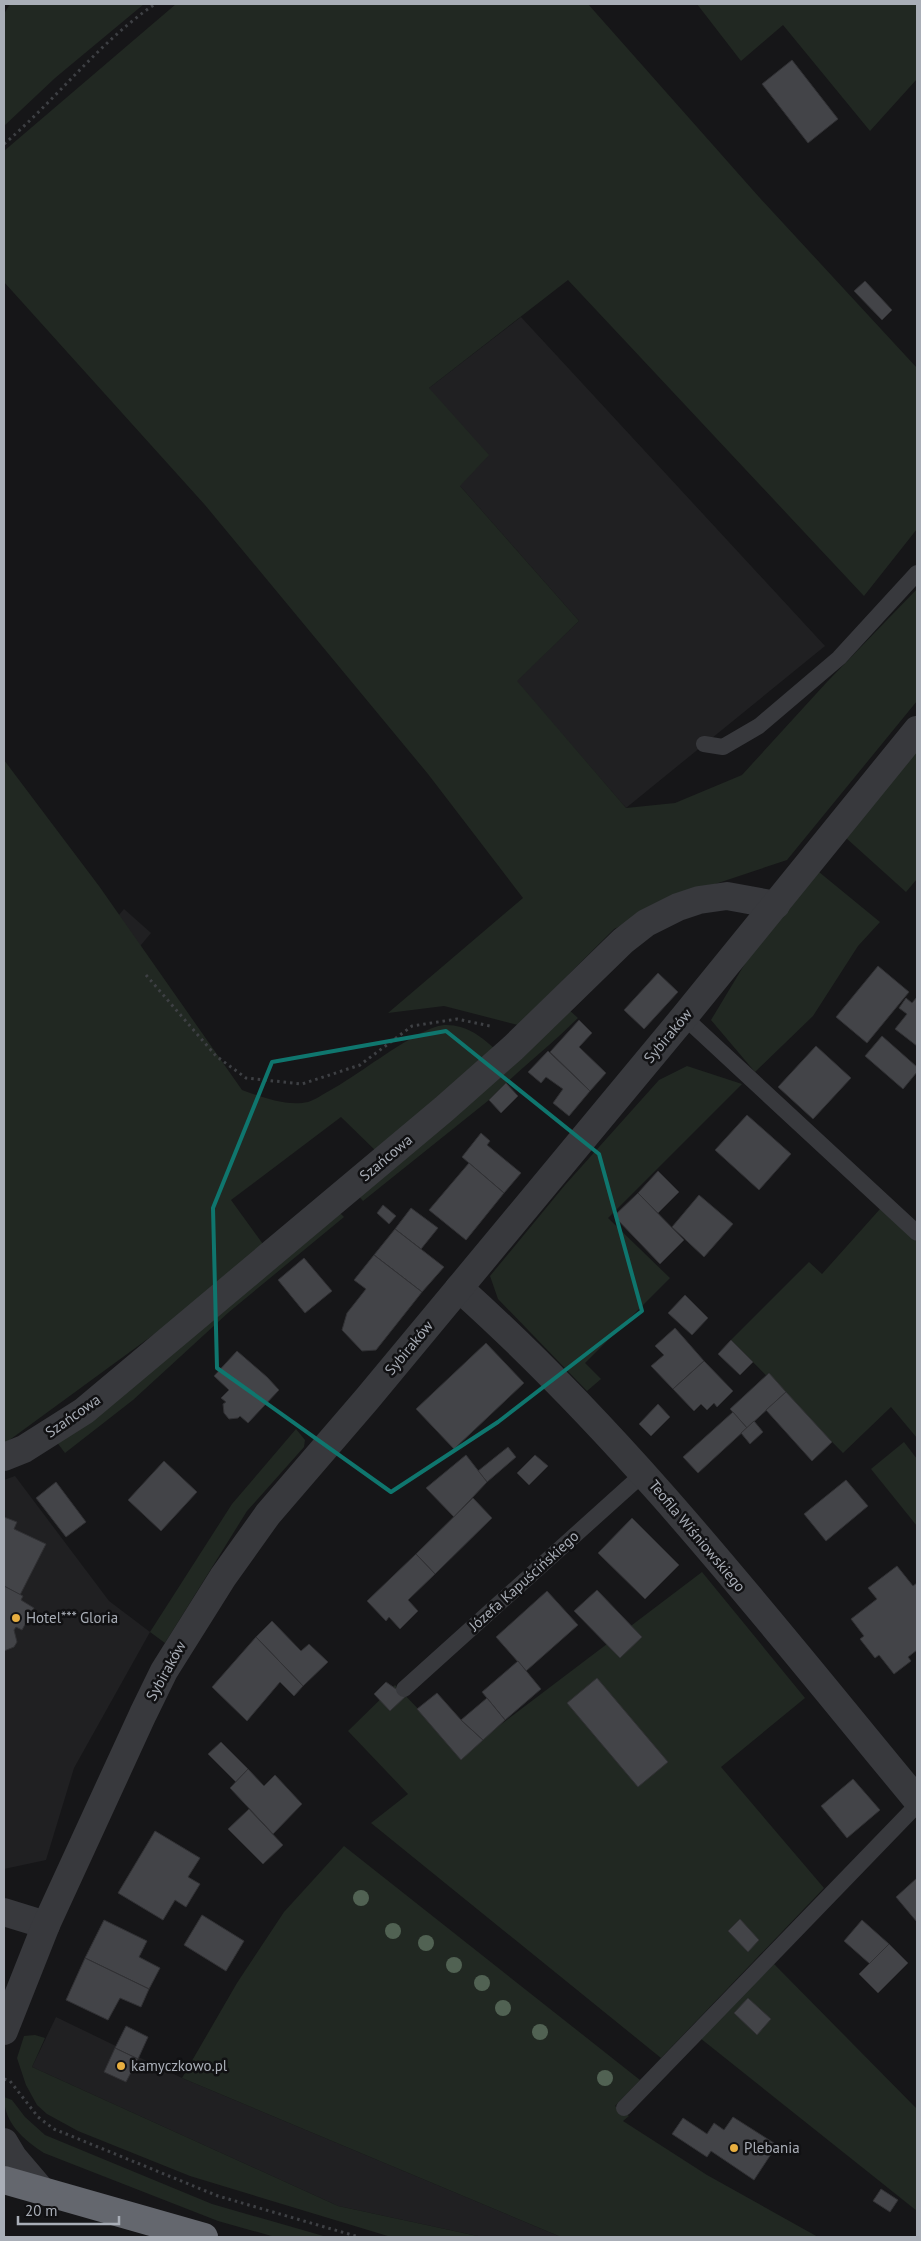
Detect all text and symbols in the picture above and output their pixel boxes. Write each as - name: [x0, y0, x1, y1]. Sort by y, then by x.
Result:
- street label: Sybiraków: [639, 1004, 696, 1067]
- street label: Szańcowa: [355, 1130, 416, 1185]
- street label: Sybiraków: [380, 1316, 437, 1379]
- street label: Szańcowa: [41, 1390, 104, 1441]
- street label: Teofila Wiśniowskiego: [645, 1476, 750, 1596]
- street label: Józefa Kapuścińskiego: [464, 1526, 583, 1636]
- place label: Hotel*** Gloria: [26, 1608, 118, 1627]
- marker: Hotel*** Gloria: [10, 1612, 22, 1624]
- street label: Sybiraków: [141, 1637, 190, 1704]
- place label: kamyczkowo.pl: [131, 2056, 228, 2075]
- marker: kamyczkowo.pl: [115, 2060, 127, 2072]
- place label: Plebania: [744, 2138, 800, 2157]
- marker: Plebania: [728, 2142, 740, 2154]
- scale bar: [18, 2194, 119, 2226]
- text: 20 m: [25, 2201, 58, 2220]

